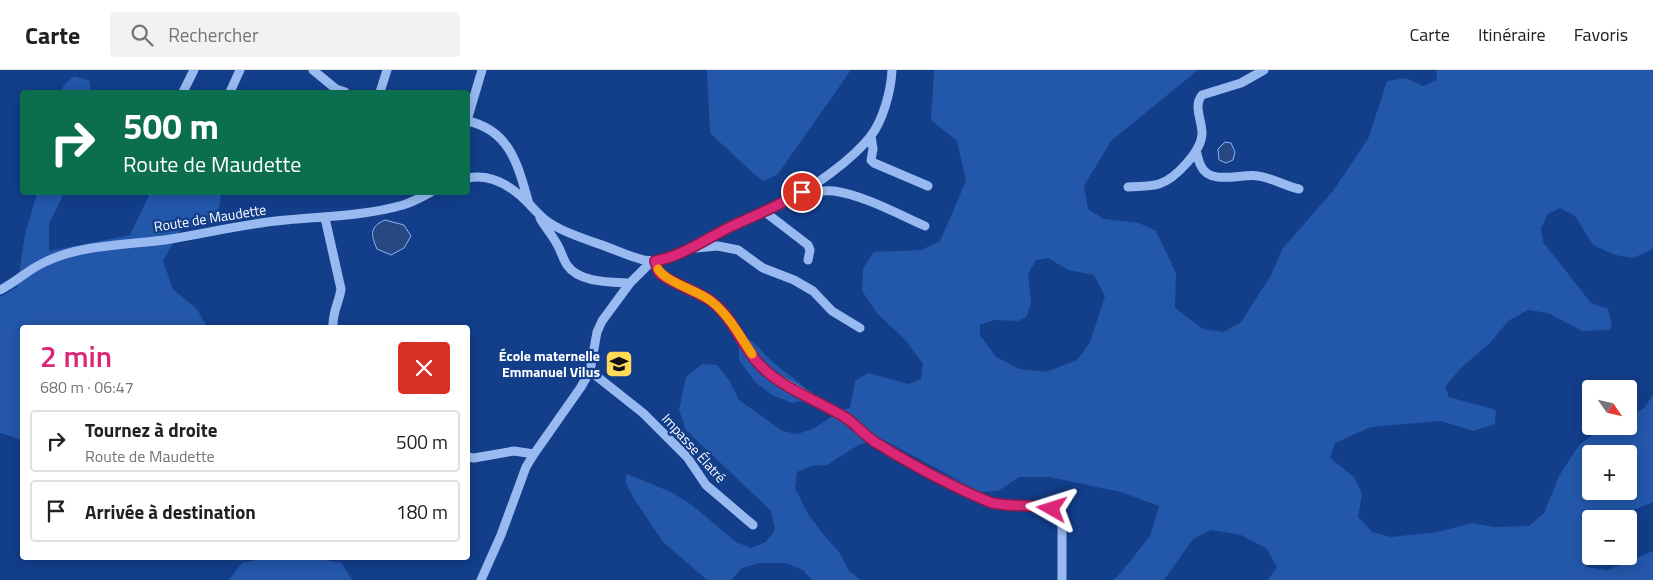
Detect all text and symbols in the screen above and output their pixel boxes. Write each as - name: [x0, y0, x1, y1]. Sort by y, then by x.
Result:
- search box: [110, 12, 460, 57]
- text: Carte: [25, 17, 80, 53]
- text: Rechercher: [168, 20, 258, 49]
- icon: search: [128, 21, 156, 49]
- text: Carte: [1409, 21, 1450, 48]
- text: Itinéraire: [1478, 21, 1546, 48]
- text: Favoris: [1574, 21, 1628, 48]
- text: 500 m: [123, 99, 219, 153]
- icon: right: [40, 110, 105, 175]
- text: Route de Maudette: [123, 147, 301, 181]
- pin: [781, 171, 823, 213]
- icon: arrive: [788, 178, 816, 206]
- street label: Route de Maudette: [152, 198, 268, 237]
- text: 2 min: [40, 333, 112, 379]
- button: close: [398, 342, 450, 394]
- place label: École maternelle Emmanuel Vilus: [499, 345, 600, 382]
- school or university icon: École maternelle Emmanuel Vilus: [604, 349, 634, 379]
- text: 680 m · 06:47: [40, 375, 134, 399]
- north arrow: [1582, 380, 1638, 435]
- map controls: [1582, 380, 1637, 565]
- street label: Impasse Élatré: [657, 408, 731, 487]
- text: Tournez à droite: [85, 415, 217, 444]
- icon: right: [42, 427, 70, 455]
- text: 500 m: [396, 427, 448, 456]
- text: Route de Maudette: [85, 444, 215, 468]
- button: +: [1582, 445, 1637, 500]
- position arrow: [1025, 482, 1077, 534]
- icon: arrive: [42, 497, 70, 525]
- text: Arrivée à destination: [85, 497, 256, 526]
- text: 180 m: [396, 497, 448, 526]
- button: −: [1582, 510, 1637, 565]

